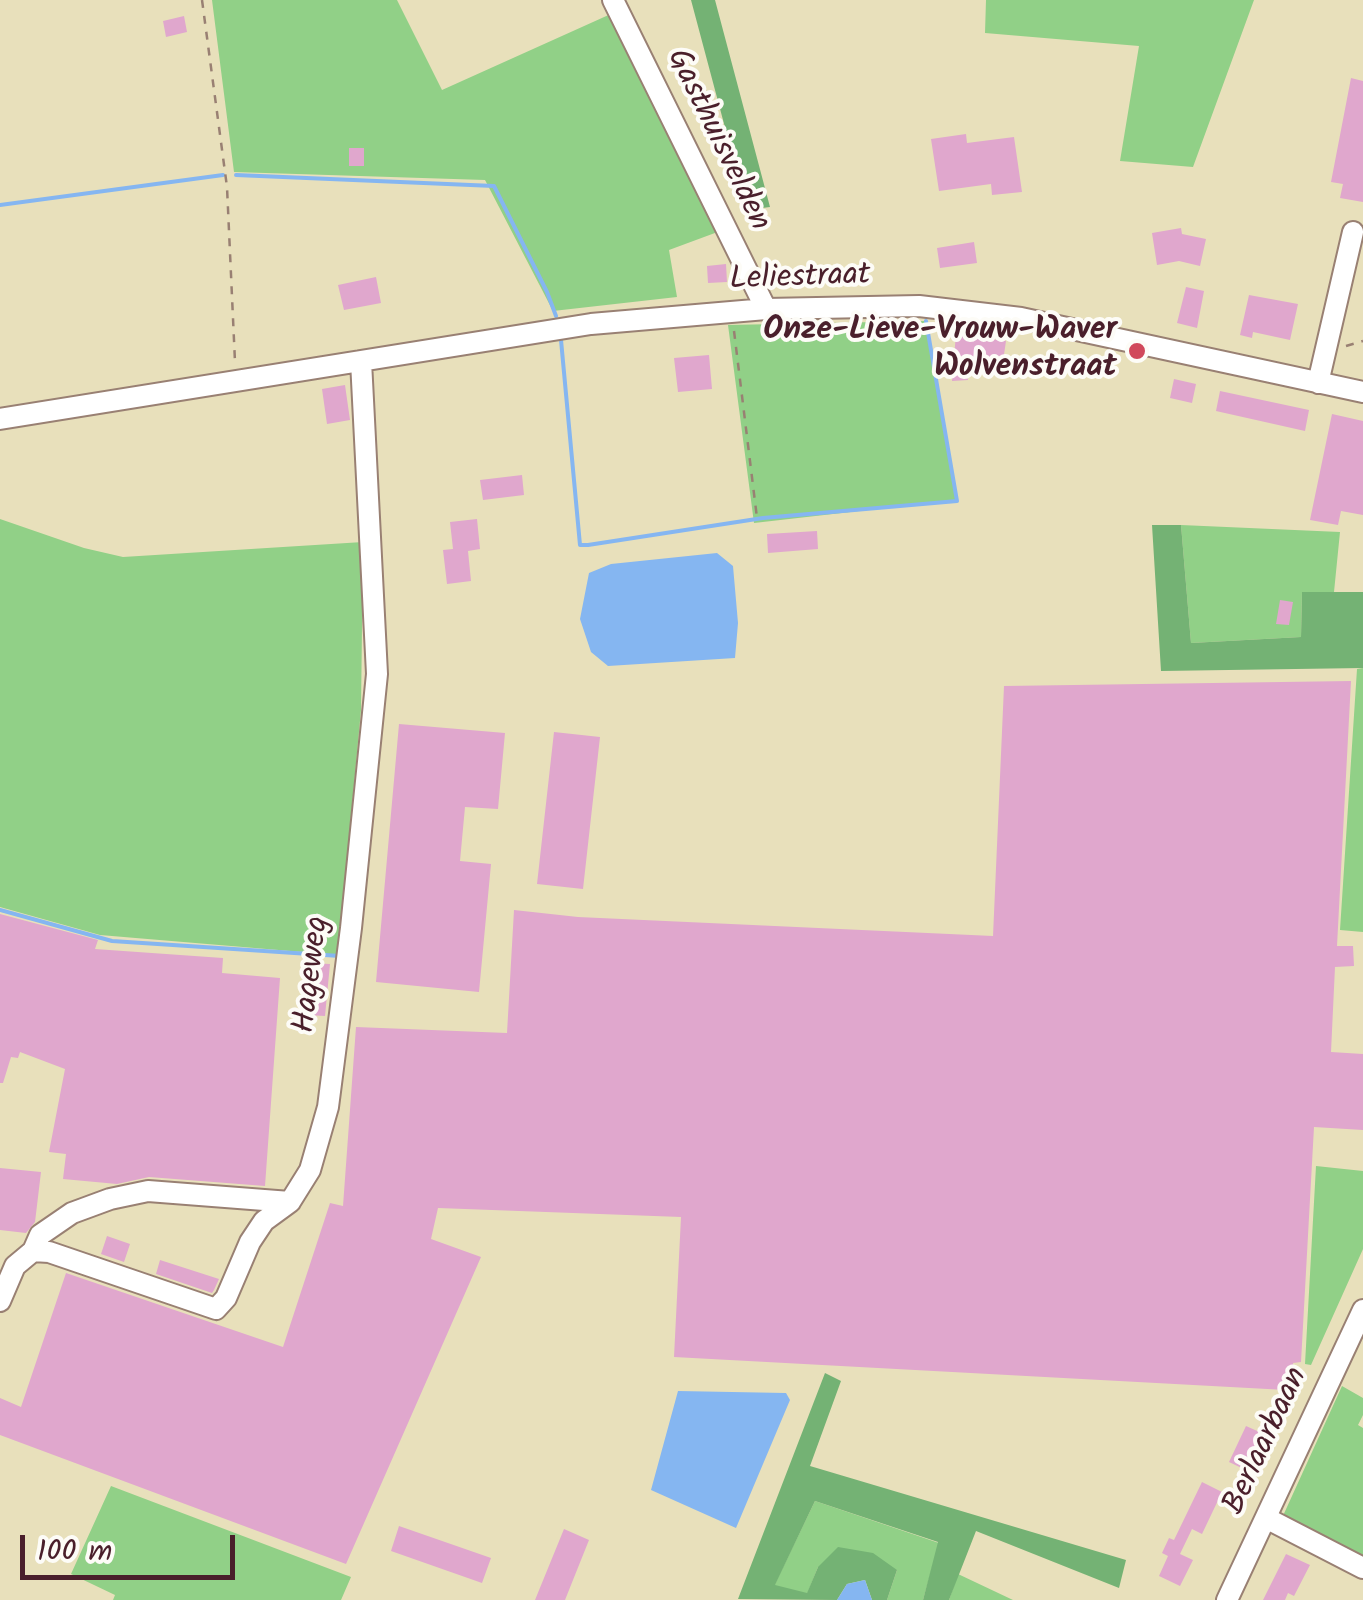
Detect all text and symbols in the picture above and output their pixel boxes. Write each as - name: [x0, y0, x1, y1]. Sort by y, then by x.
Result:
- street label: Gasthuisvelden: [655, 44, 777, 238]
- street label: Leliestraat: [729, 258, 871, 302]
- place label: Onze-Lieve-Vrouw-Waver Wolvenstraat: [763, 314, 1117, 389]
- marker: Onze-Lieve-Vrouw-Waver Wolvenstraat: [1126, 340, 1148, 362]
- street label: Hageweg: [288, 915, 340, 1035]
- street label: Berlaarbaan: [1217, 1362, 1319, 1522]
- scale bar: [25, 1515, 240, 1577]
- text: 100 m: [37, 1528, 112, 1576]

